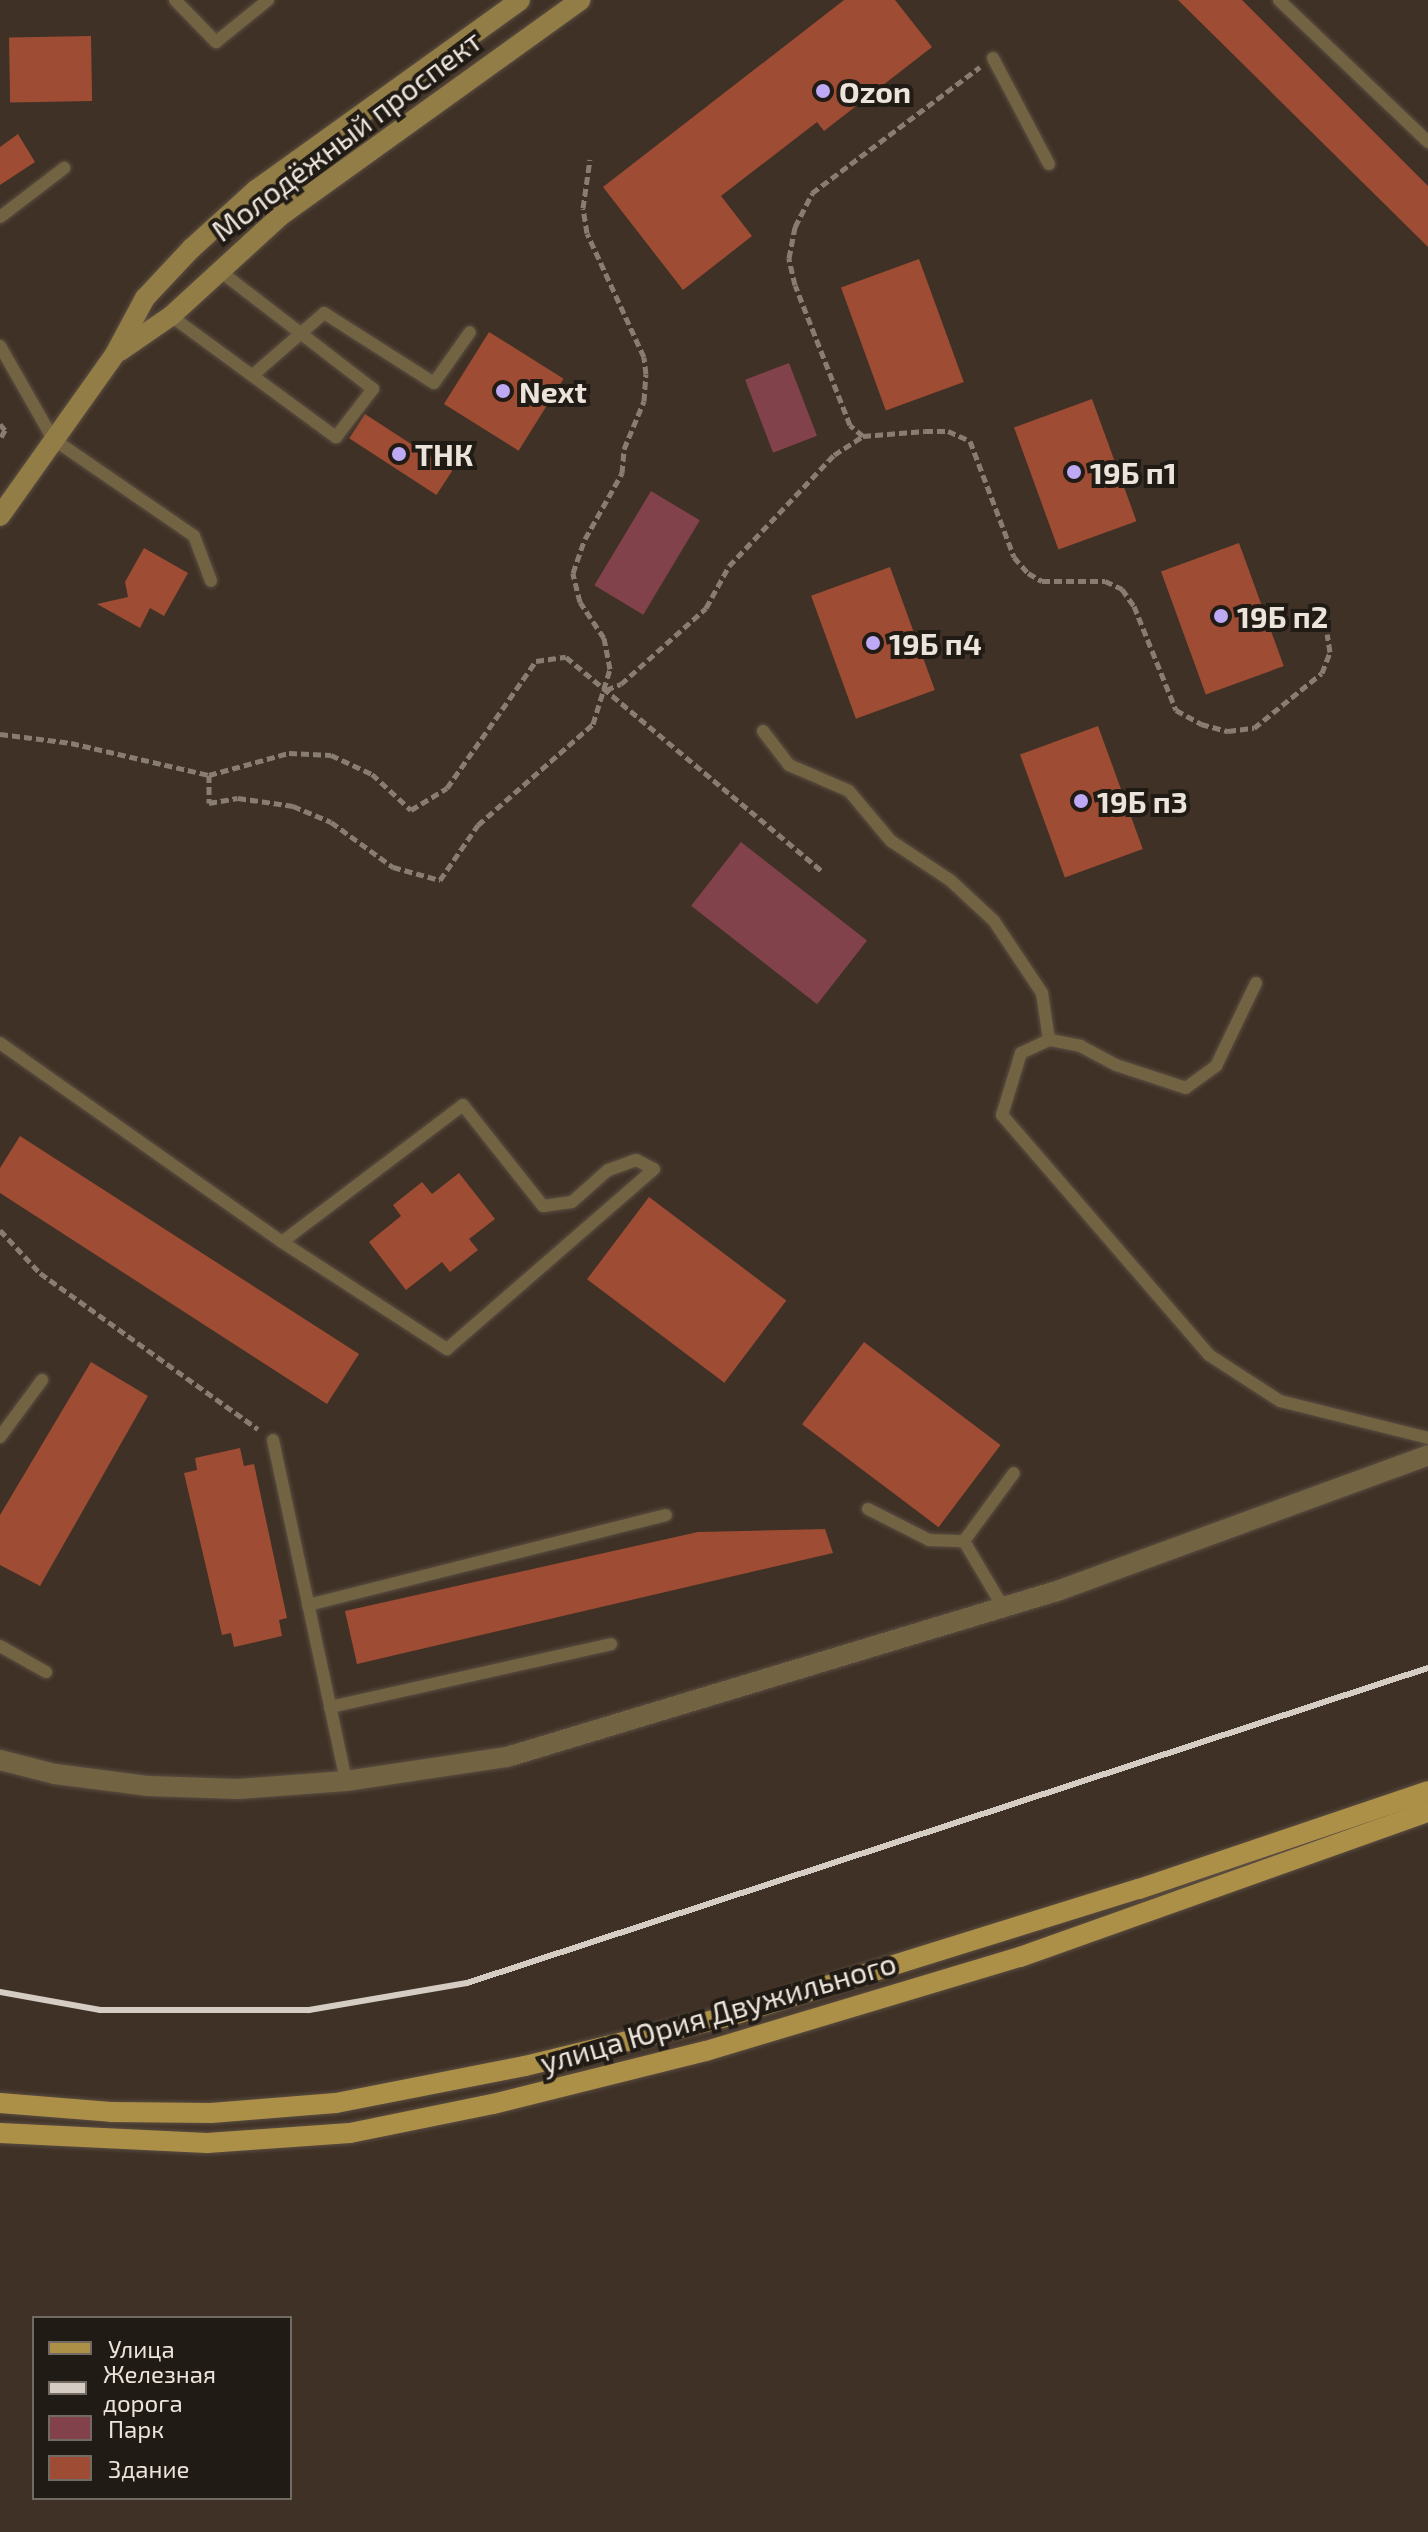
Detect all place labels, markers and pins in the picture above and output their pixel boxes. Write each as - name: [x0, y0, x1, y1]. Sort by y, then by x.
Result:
- place label: Ozon: [839, 73, 911, 109]
- marker: Ozon: [814, 82, 832, 100]
- place label: Next: [519, 373, 587, 409]
- marker: Next: [494, 382, 512, 400]
- place label: ТНК: [415, 436, 473, 472]
- marker: ТНК: [390, 445, 408, 463]
- place label: 19Б п1: [1090, 454, 1177, 490]
- marker: 19Б п1: [1065, 463, 1083, 481]
- place label: 19Б п2: [1237, 598, 1328, 634]
- marker: 19Б п2: [1212, 607, 1230, 625]
- place label: 19Б п4: [889, 625, 982, 661]
- marker: 19Б п4: [864, 634, 882, 652]
- place label: 19Б п3: [1097, 783, 1188, 819]
- marker: 19Б п3: [1072, 792, 1090, 810]

